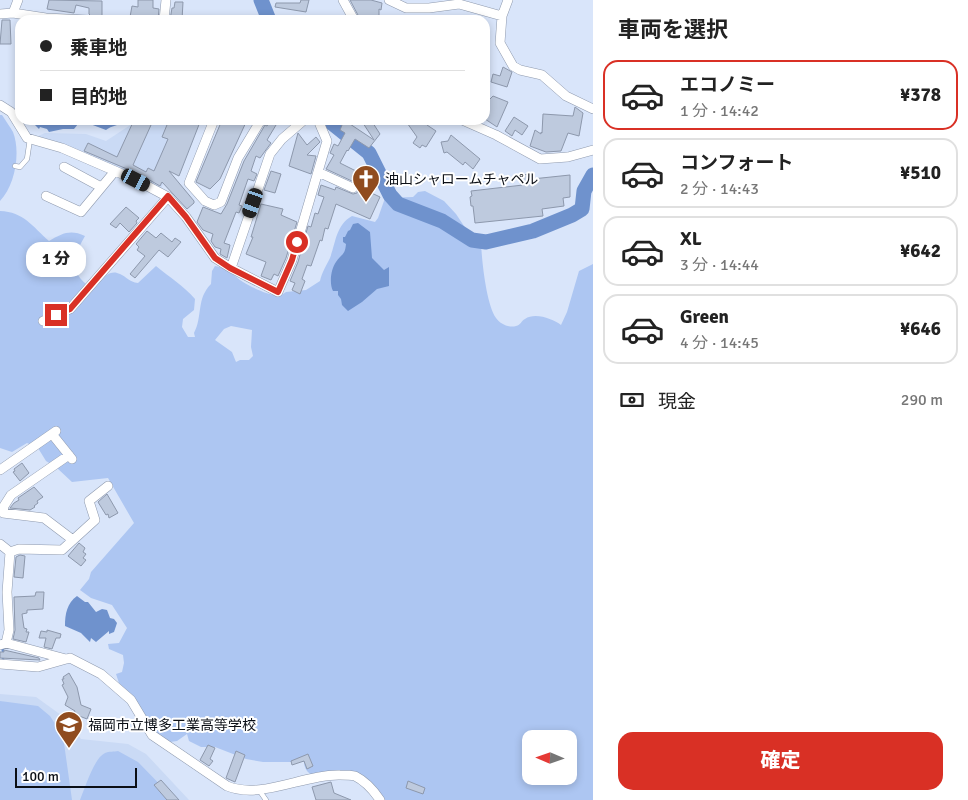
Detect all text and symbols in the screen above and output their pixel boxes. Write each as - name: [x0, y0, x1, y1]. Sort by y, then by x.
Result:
- text: 車両を選択: [618, 16, 728, 43]
- text: 乗車地: [70, 36, 127, 60]
- icon: car: [620, 73, 665, 118]
- text: エコノミー: [680, 73, 775, 97]
- text: ¥378: [900, 83, 941, 107]
- text: 目的地: [70, 85, 127, 109]
- text: 1 分 · 14:42: [680, 101, 759, 121]
- icon: car: [620, 151, 665, 196]
- text: コンフォート: [680, 151, 793, 175]
- text: ¥510: [900, 161, 941, 185]
- church icon: 油山シャロームチャペル: [351, 164, 381, 203]
- car: [119, 167, 152, 193]
- place label: 油山シャロームチャペル: [385, 171, 538, 188]
- text: 2 分 · 14:43: [680, 179, 759, 199]
- car: [241, 186, 264, 220]
- text: XL: [680, 227, 702, 251]
- icon: car: [620, 229, 665, 274]
- route start: [286, 231, 308, 253]
- text: ¥642: [900, 239, 941, 263]
- callout: 1 分: [26, 242, 86, 278]
- text: 1 分: [42, 249, 70, 269]
- text: 3 分 · 14:44: [680, 255, 759, 275]
- route end: [45, 304, 67, 326]
- text: Green: [680, 305, 729, 329]
- icon: car: [620, 307, 665, 352]
- text: ¥646: [900, 317, 941, 341]
- text: 4 分 · 14:45: [680, 333, 759, 353]
- icon: cash: [618, 386, 646, 414]
- text: 現金: [658, 390, 696, 414]
- text: 290 m: [901, 390, 943, 410]
- school or university icon: 福岡市立博多工業高等学校: [54, 710, 84, 749]
- place label: 福岡市立博多工業高等学校: [88, 717, 256, 734]
- north arrow: [522, 730, 578, 785]
- map controls: [522, 730, 577, 785]
- button: 確定: [618, 732, 943, 790]
- scale bar: [15, 765, 138, 788]
- text: 100 m: [22, 768, 59, 785]

